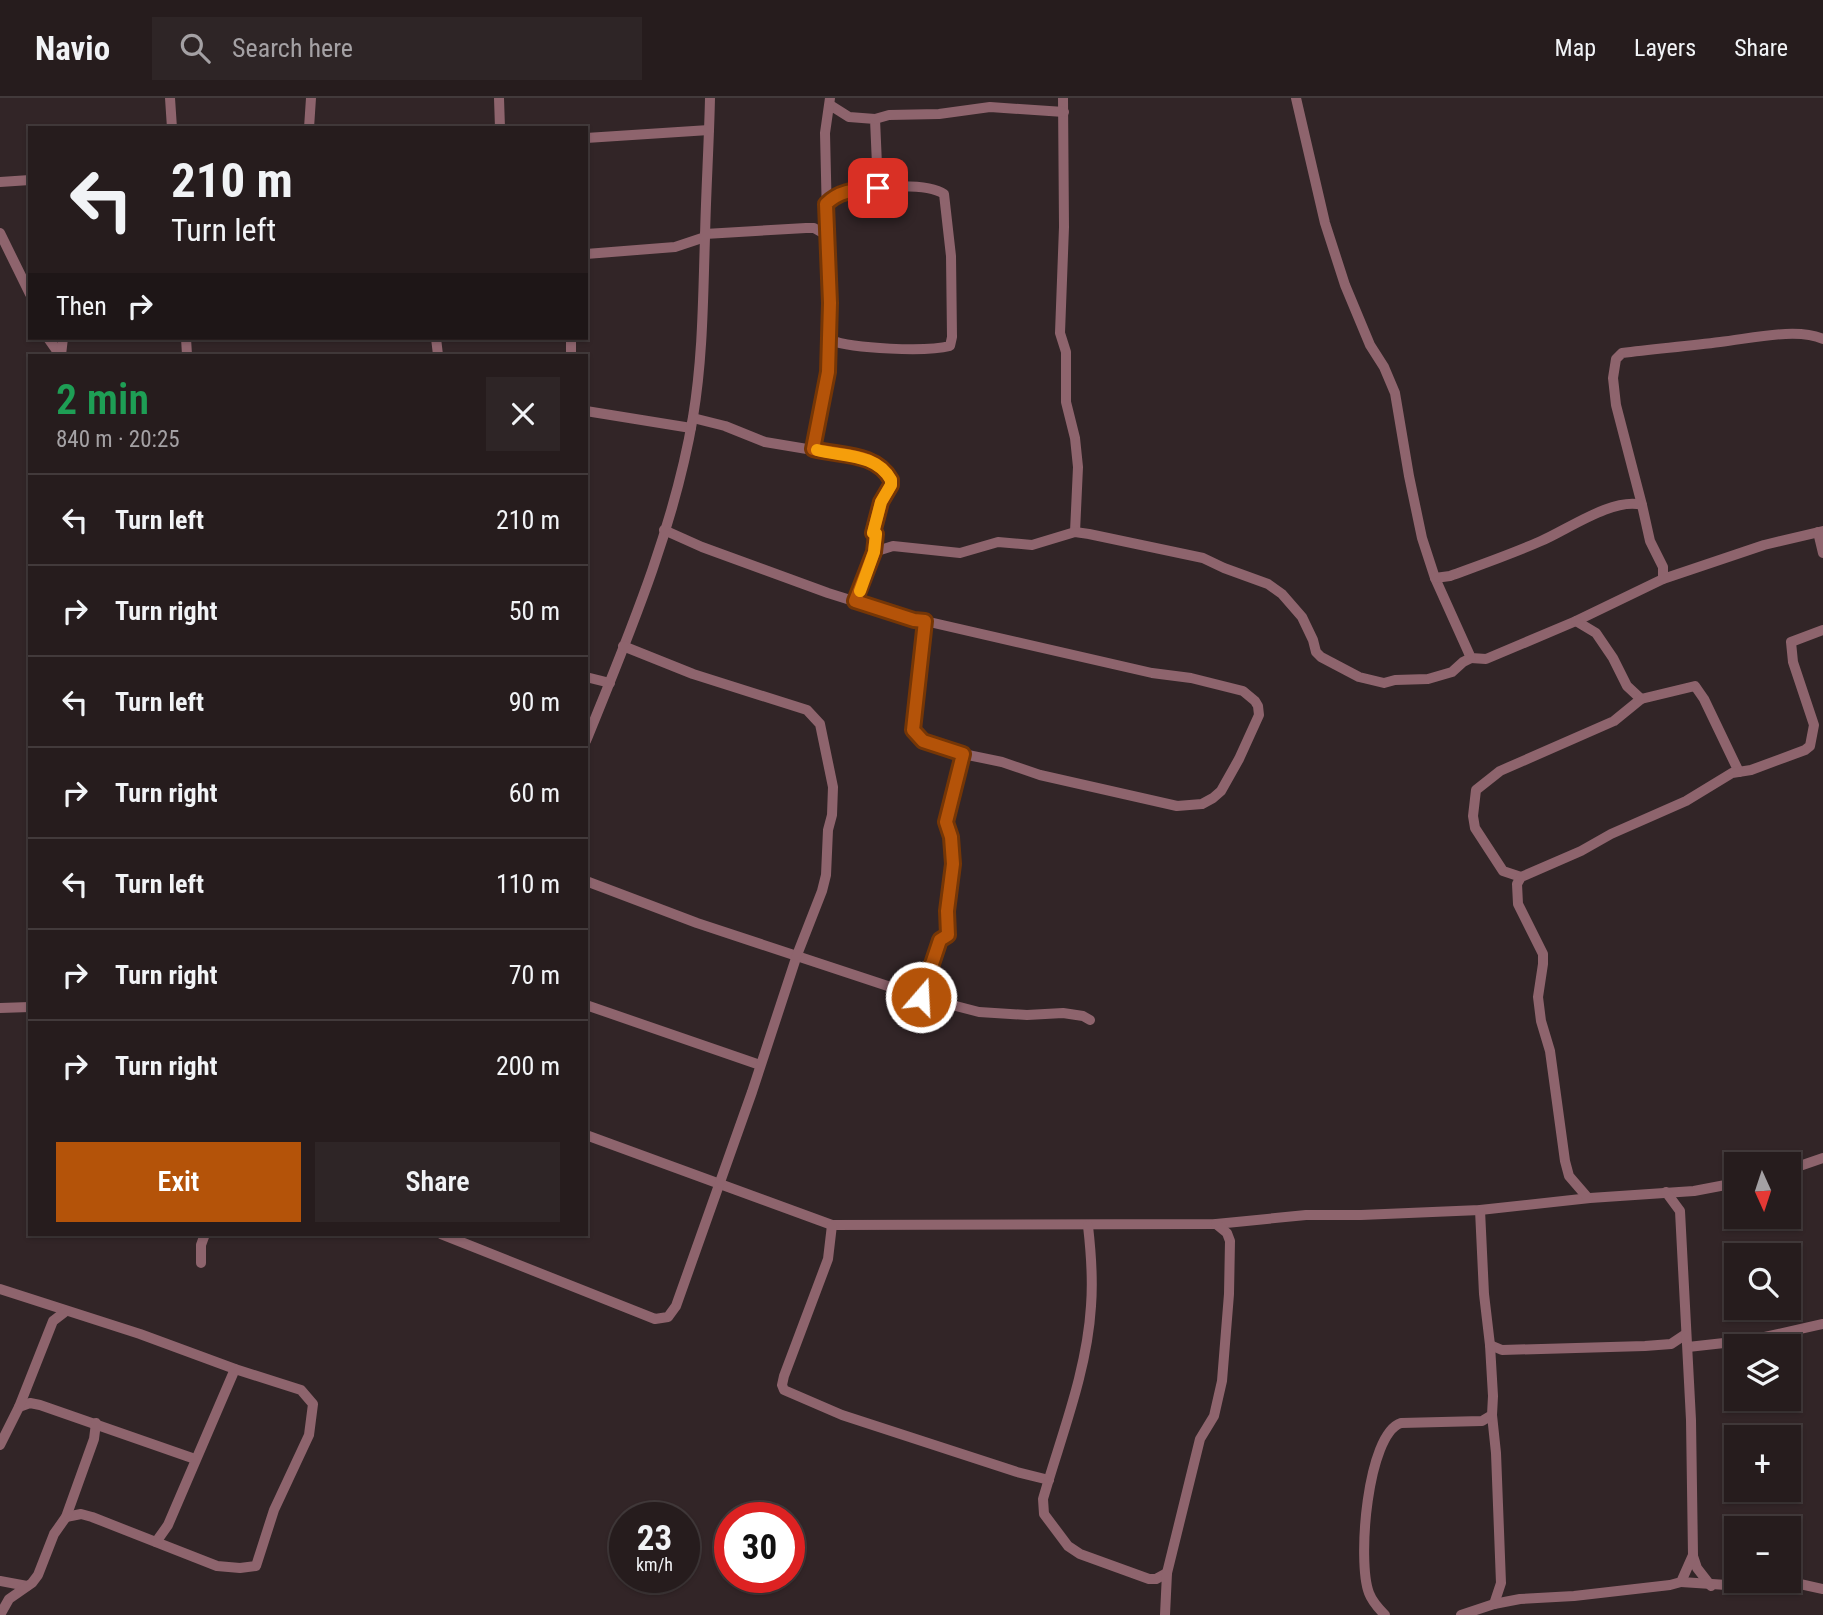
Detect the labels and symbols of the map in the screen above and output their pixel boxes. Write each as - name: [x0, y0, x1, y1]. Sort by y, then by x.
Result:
- pin: [848, 158, 908, 218]
- position arrow: [884, 960, 958, 1034]
- north arrow: [1724, 1152, 1801, 1228]
- speed limit sign: 30: [714, 1502, 805, 1593]

